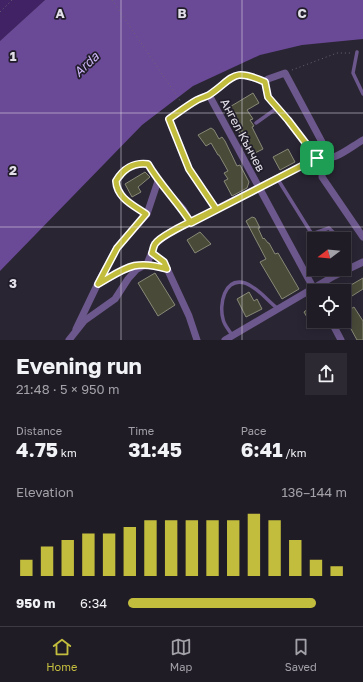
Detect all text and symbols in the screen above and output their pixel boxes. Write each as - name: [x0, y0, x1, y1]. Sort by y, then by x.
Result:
- text: A: [55, 5, 65, 21]
- text: B: [177, 5, 187, 21]
- text: C: [297, 5, 307, 21]
- text: 1: [10, 48, 17, 64]
- water label: Arda: [70, 48, 102, 80]
- street label: Ангел Кънчев: [217, 96, 269, 174]
- pin: [300, 141, 334, 175]
- icon: arrive: [306, 147, 328, 169]
- text: 2: [9, 162, 17, 178]
- north arrow: [307, 232, 351, 276]
- map controls: [307, 232, 351, 328]
- text: 3: [9, 275, 17, 291]
- button: locate: [307, 284, 351, 328]
- text: Evening run: [16, 352, 142, 379]
- button: share: [305, 353, 347, 395]
- text: 21:48 · 5 × 950 m: [16, 381, 119, 397]
- text: Distance: [16, 424, 62, 437]
- text: Time: [128, 424, 154, 437]
- text: Pace: [241, 424, 266, 437]
- text: 4.75: [16, 437, 58, 461]
- text: 31:45: [128, 437, 182, 461]
- text: 6:41: [241, 437, 283, 461]
- text: km: [58, 446, 77, 459]
- text: /km: [283, 446, 307, 459]
- text: Elevation: [16, 484, 74, 500]
- text: 136–144 m: [281, 484, 347, 500]
- text: 950 m: [16, 595, 55, 611]
- text: 6:34: [80, 595, 107, 611]
- tab: Home: [46, 636, 77, 673]
- tab: Map: [170, 636, 192, 673]
- tab: Saved: [285, 636, 317, 673]

